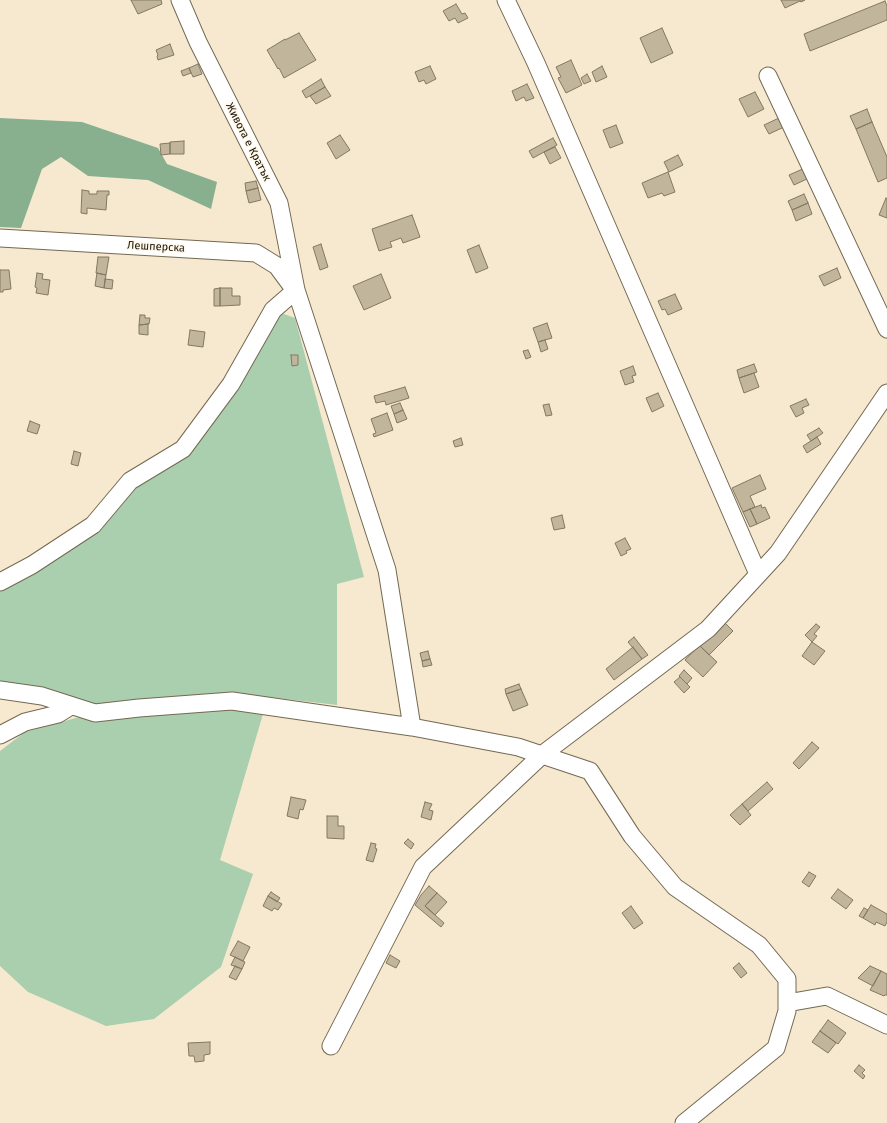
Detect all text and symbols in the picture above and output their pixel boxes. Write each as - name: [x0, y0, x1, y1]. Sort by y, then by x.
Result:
- street label: Живота е Кратък: [223, 101, 273, 183]
- street label: Лешперска: [127, 239, 185, 255]

